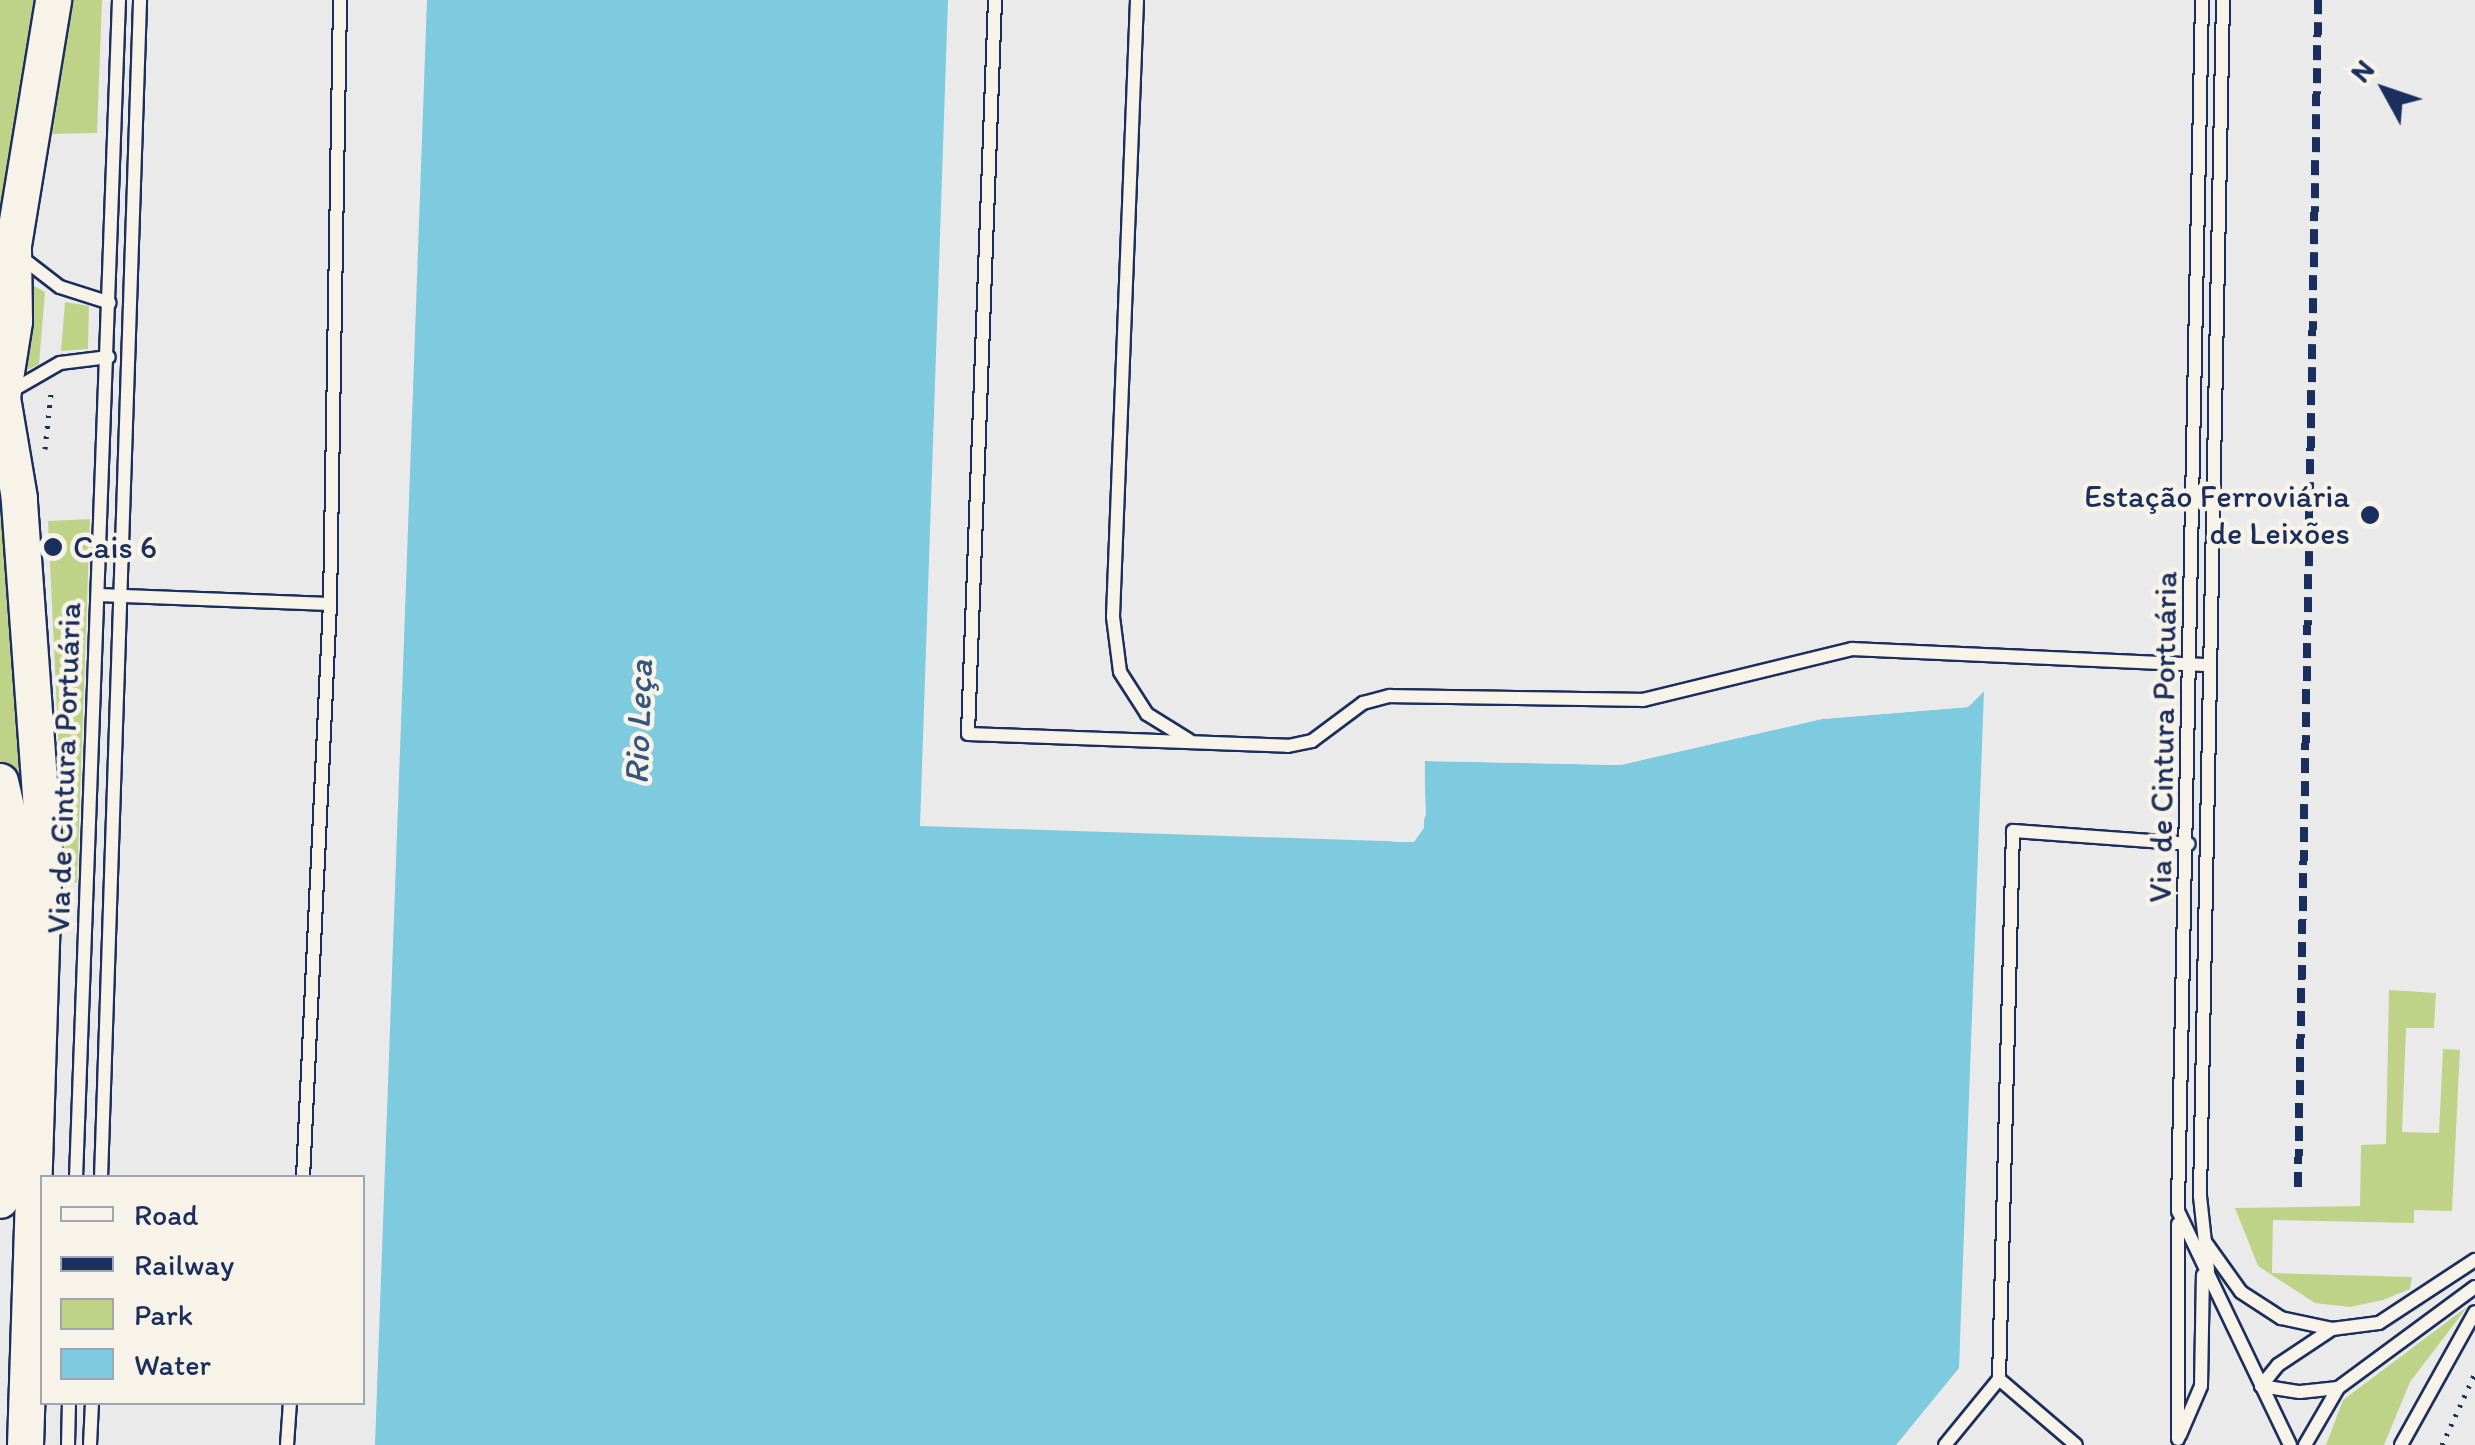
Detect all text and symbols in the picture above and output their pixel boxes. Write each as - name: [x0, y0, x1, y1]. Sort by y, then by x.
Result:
- north arrow: [2335, 40, 2435, 140]
- text: N: [2343, 53, 2381, 89]
- place label: Estação Ferroviária de Leixões: [2086, 478, 2350, 553]
- marker: Estação Ferroviária de Leixões: [2359, 504, 2381, 526]
- place label: Cais 6: [73, 528, 157, 566]
- marker: Cais 6: [42, 536, 64, 558]
- street label: Via de Cintura Portuária: [2141, 570, 2185, 904]
- street label: Via de Cintura Portuária: [39, 601, 89, 935]
- water label: Rio Leça: [615, 659, 661, 785]
- legend: [40, 1175, 365, 1405]
- text: Road: [134, 1196, 199, 1233]
- text: Railway: [134, 1246, 234, 1283]
- text: Park: [134, 1296, 193, 1333]
- text: Water: [134, 1346, 211, 1383]

